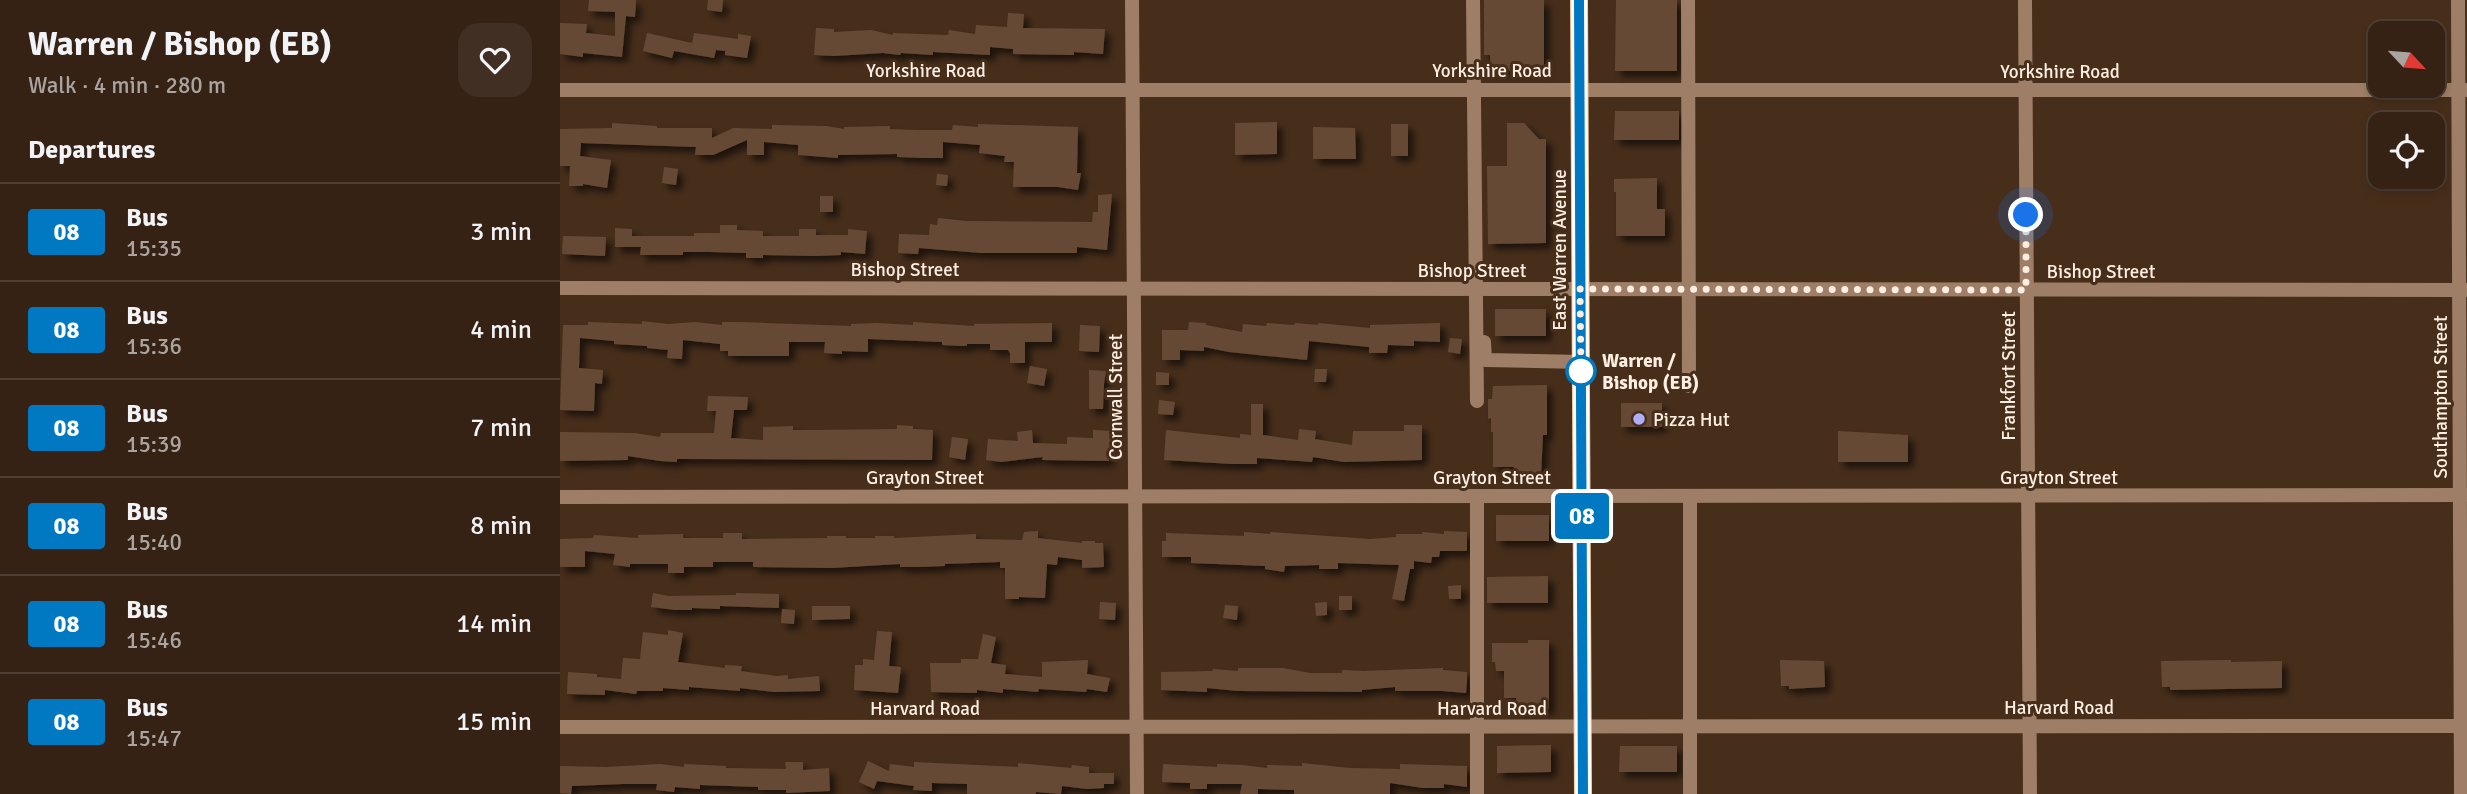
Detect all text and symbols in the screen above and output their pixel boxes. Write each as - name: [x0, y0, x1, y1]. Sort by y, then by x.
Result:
- north arrow: [2368, 21, 2445, 98]
- map controls: [2368, 21, 2445, 189]
- button: heart: [458, 23, 532, 97]
- text: Warren / Bishop (EB): [28, 24, 332, 65]
- street label: Yorkshire Road: [866, 59, 986, 83]
- street label: Yorkshire Road: [1432, 59, 1552, 83]
- street label: Yorkshire Road: [2000, 60, 2120, 84]
- text: Walk · 4 min · 280 m: [28, 71, 226, 100]
- button: locate: [2368, 112, 2445, 189]
- text: Departures: [28, 134, 155, 166]
- street label: East Warren Avenue: [1548, 169, 1572, 331]
- your location: [2008, 197, 2043, 232]
- text: Bus: [126, 202, 168, 234]
- text: 3 min: [470, 216, 532, 248]
- text: 08: [54, 217, 79, 247]
- text: 15:35: [126, 234, 182, 263]
- street label: Bishop Street: [851, 258, 960, 282]
- street label: Bishop Street: [1418, 259, 1527, 283]
- street label: Bishop Street: [2047, 260, 2156, 284]
- text: Bus: [126, 300, 168, 332]
- street label: Frankfort Street: [1997, 311, 2021, 441]
- text: 4 min: [470, 314, 532, 346]
- text: 08: [54, 315, 79, 345]
- street label: Southampton Street: [2429, 315, 2453, 479]
- text: 15:36: [126, 332, 182, 361]
- street label: Cornwall Street: [1104, 334, 1128, 460]
- place label: Warren / Bishop (EB): [1602, 349, 1699, 395]
- marker: Warren / Bishop (EB): [1566, 356, 1596, 386]
- text: Bus: [126, 398, 168, 430]
- place label: Pizza Hut: [1653, 408, 1730, 432]
- marker: Pizza Hut: [1631, 411, 1647, 427]
- text: 7 min: [470, 412, 532, 444]
- text: 08: [54, 413, 79, 443]
- text: 15:39: [126, 430, 182, 459]
- street label: Grayton Street: [866, 466, 984, 490]
- street label: Grayton Street: [1433, 466, 1551, 490]
- street label: Grayton Street: [2000, 466, 2118, 490]
- line badge: 08: [1550, 493, 1614, 539]
- text: Bus: [126, 496, 168, 528]
- text: 08: [1569, 501, 1595, 531]
- text: 8 min: [470, 510, 532, 542]
- text: 08: [54, 511, 79, 541]
- text: 15:40: [126, 528, 182, 557]
- text: Bus: [126, 594, 168, 626]
- text: 14 min: [456, 608, 532, 640]
- text: 08: [54, 609, 79, 639]
- text: 15:46: [126, 626, 182, 655]
- text: Bus: [126, 692, 168, 724]
- street label: Harvard Road: [2004, 696, 2114, 720]
- street label: Harvard Road: [870, 697, 980, 721]
- street label: Harvard Road: [1437, 697, 1547, 721]
- text: 15 min: [456, 706, 532, 738]
- text: 08: [54, 707, 79, 737]
- text: 15:47: [126, 724, 182, 753]

